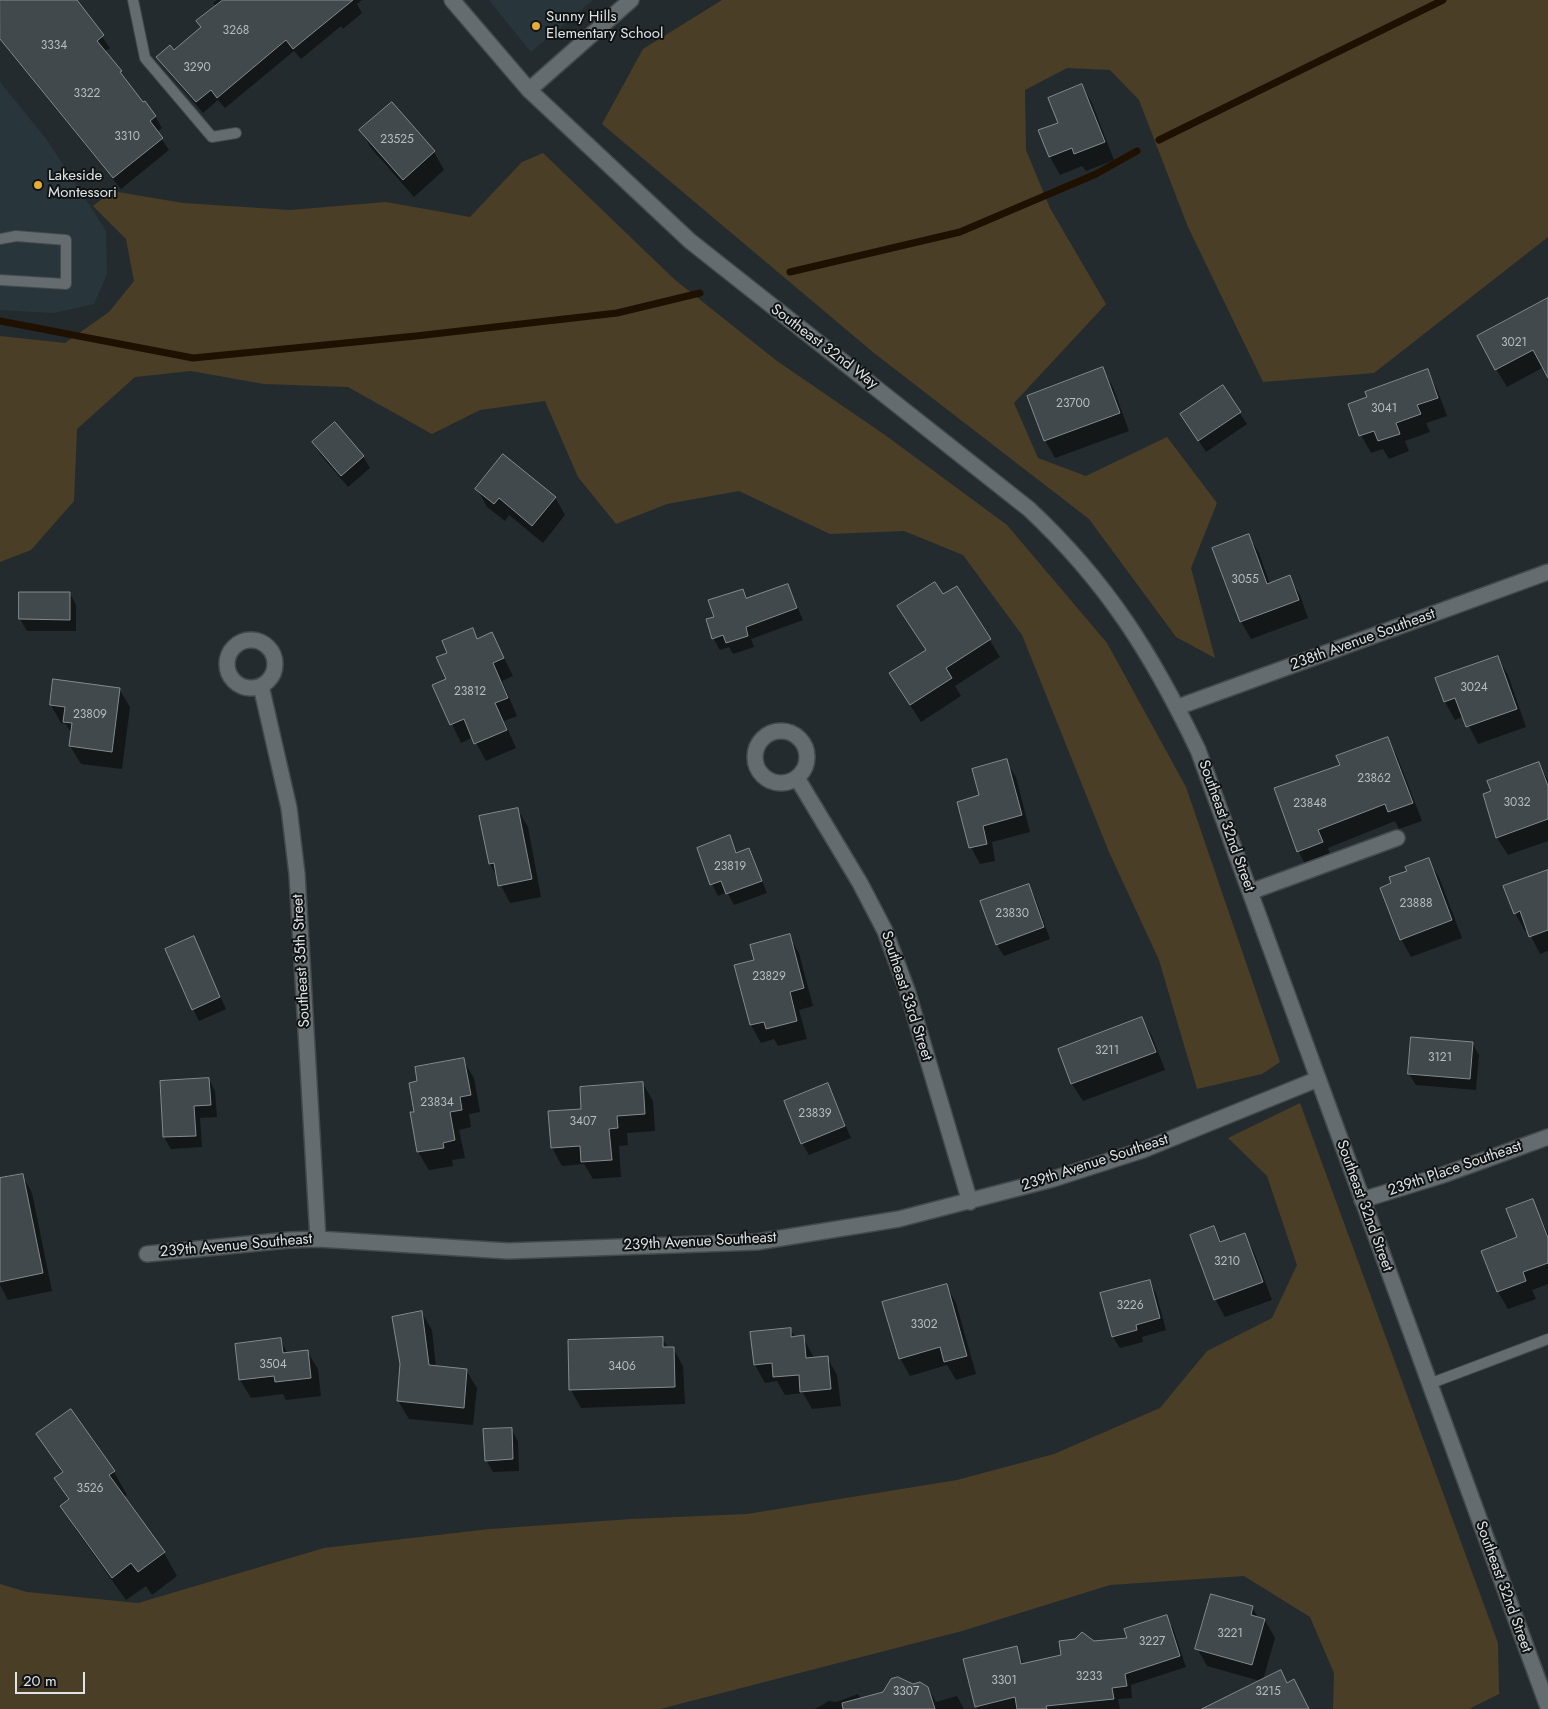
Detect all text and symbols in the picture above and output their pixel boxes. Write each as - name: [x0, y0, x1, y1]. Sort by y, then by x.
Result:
- place label: Sunny Hills Elementary School: [546, 8, 663, 43]
- marker: Sunny Hills Elementary School: [530, 20, 542, 32]
- house number: 3268: [223, 24, 249, 38]
- house number: 3334: [41, 39, 67, 53]
- house number: 3290: [183, 61, 211, 75]
- house number: 3322: [74, 87, 100, 101]
- house number: 3310: [114, 130, 140, 144]
- house number: 23525: [380, 133, 414, 147]
- place label: Lakeside Montessori: [48, 167, 117, 202]
- marker: Lakeside Montessori: [32, 179, 44, 191]
- street label: Southeast 32nd Way: [767, 301, 881, 393]
- house number: 3021: [1501, 336, 1527, 350]
- house number: 23700: [1056, 397, 1090, 411]
- house number: 3041: [1371, 402, 1397, 416]
- house number: 3055: [1231, 573, 1259, 587]
- street label: 238th Avenue Southeast: [1288, 605, 1438, 675]
- house number: 3024: [1460, 681, 1488, 695]
- house number: 23812: [454, 685, 486, 699]
- house number: 23809: [73, 708, 107, 722]
- street label: Southeast 32nd Street: [1194, 758, 1258, 894]
- house number: 23862: [1357, 772, 1391, 786]
- house number: 3032: [1503, 796, 1531, 810]
- house number: 23848: [1293, 797, 1327, 811]
- house number: 23819: [714, 860, 746, 874]
- street label: Southeast 35th Street: [290, 894, 314, 1028]
- house number: 23888: [1399, 897, 1433, 911]
- house number: 23830: [995, 907, 1029, 921]
- street label: Southeast 33rd Street: [877, 929, 935, 1063]
- house number: 23829: [752, 970, 786, 984]
- house number: 3211: [1095, 1044, 1119, 1058]
- house number: 3121: [1428, 1051, 1452, 1065]
- house number: 23834: [420, 1096, 454, 1110]
- house number: 23839: [798, 1107, 832, 1121]
- house number: 3407: [569, 1115, 597, 1129]
- street label: 239th Avenue Southeast: [1020, 1131, 1170, 1195]
- street label: Southeast 32nd Street: [1332, 1138, 1396, 1274]
- street label: 239th Place Southeast: [1386, 1138, 1524, 1200]
- street label: 239th Avenue Southeast: [623, 1229, 777, 1255]
- street label: 239th Avenue Southeast: [159, 1230, 313, 1262]
- house number: 3210: [1214, 1255, 1240, 1269]
- house number: 3226: [1116, 1299, 1144, 1313]
- house number: 3302: [910, 1318, 938, 1332]
- house number: 3504: [259, 1358, 287, 1372]
- house number: 3406: [608, 1360, 636, 1374]
- house number: 3526: [76, 1482, 104, 1496]
- street label: Southeast 32nd Street: [1471, 1519, 1535, 1655]
- house number: 3221: [1217, 1627, 1243, 1641]
- house number: 3227: [1139, 1635, 1165, 1649]
- scale bar: [18, 1662, 88, 1694]
- text: 20 m: [23, 1670, 57, 1692]
- house number: 3233: [1076, 1670, 1102, 1684]
- house number: 3301: [991, 1674, 1017, 1688]
- house number: 3307: [893, 1685, 919, 1699]
- house number: 3215: [1255, 1685, 1281, 1699]

